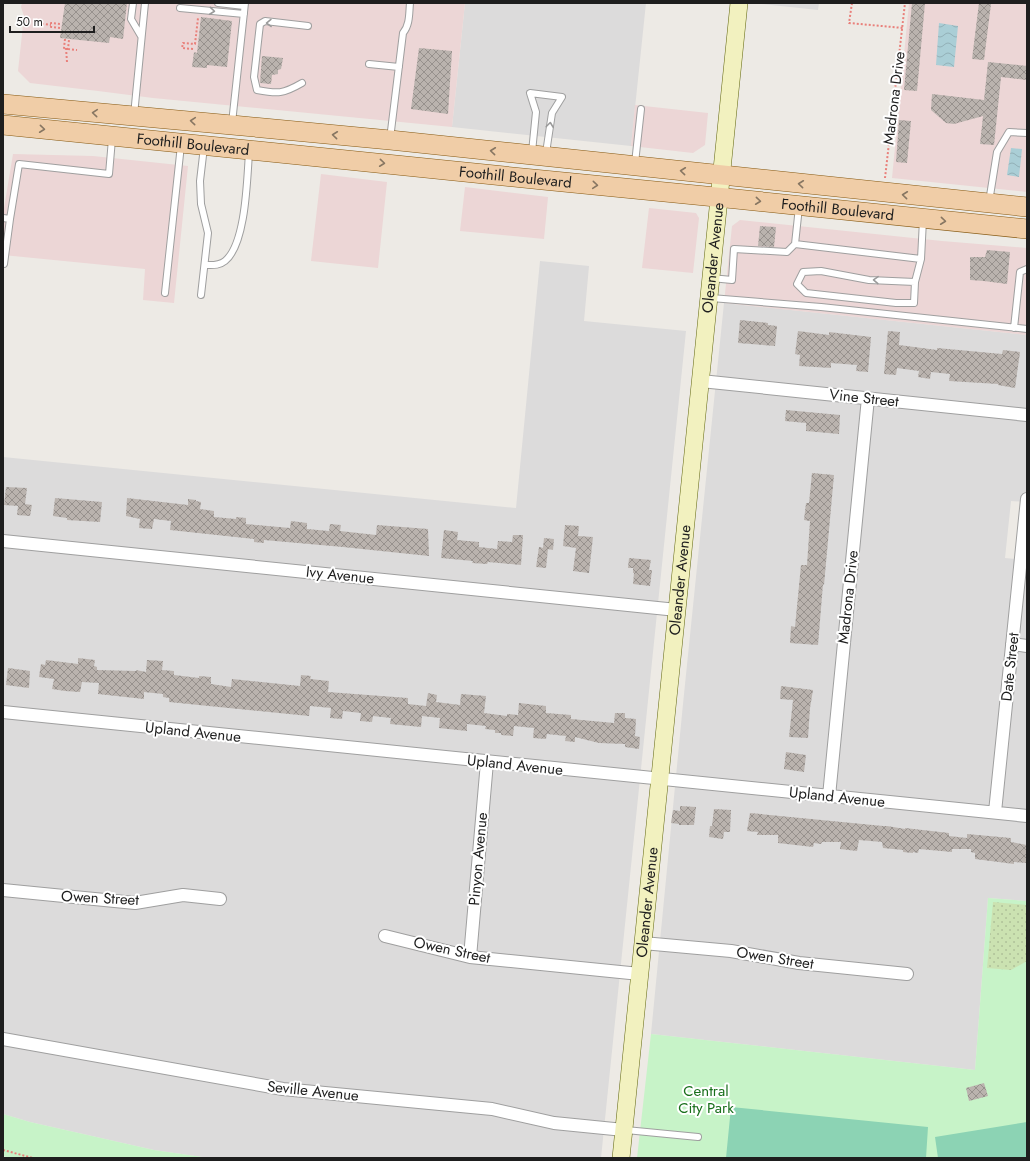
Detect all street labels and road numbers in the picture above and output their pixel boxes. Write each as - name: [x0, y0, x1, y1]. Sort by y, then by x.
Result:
- street label: Madrona Drive: [877, 50, 911, 146]
- street label: Foothill Boulevard: [136, 128, 250, 161]
- street label: Foothill Boulevard: [458, 161, 573, 194]
- street label: Foothill Boulevard: [780, 193, 895, 226]
- street label: Oleander Avenue: [696, 201, 730, 314]
- street label: Vine Street: [828, 383, 900, 413]
- street label: Oleander Avenue: [663, 523, 697, 636]
- street label: Madrona Drive: [832, 549, 864, 645]
- street label: Ivy Avenue: [305, 560, 376, 590]
- street label: Date Street: [995, 631, 1025, 702]
- street label: Upland Avenue: [144, 716, 242, 748]
- street label: Upland Avenue: [466, 749, 564, 781]
- street label: Upland Avenue: [788, 781, 886, 813]
- street label: Pinyon Avenue: [463, 811, 493, 907]
- street label: Oleander Avenue: [631, 846, 664, 959]
- street label: Owen Street: [61, 885, 140, 911]
- street label: Owen Street: [412, 931, 493, 969]
- street label: Owen Street: [735, 941, 816, 975]
- street label: Seville Avenue: [266, 1075, 360, 1107]

